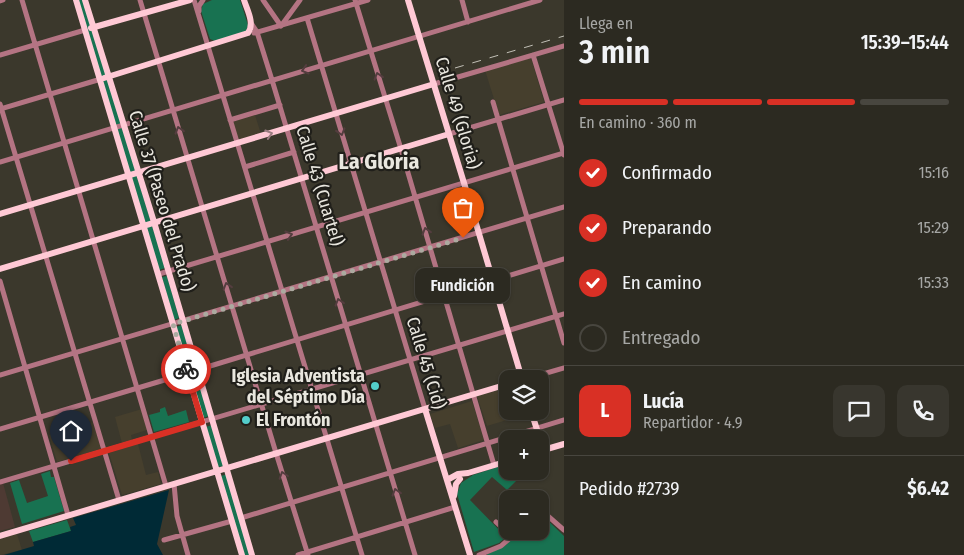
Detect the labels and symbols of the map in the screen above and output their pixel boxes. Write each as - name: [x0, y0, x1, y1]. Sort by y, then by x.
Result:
- street label: Calle 49 (Gloria): [430, 54, 486, 172]
- one-way arrow: [302, 65, 310, 75]
- one-way arrow: [374, 72, 384, 80]
- street label: Calle 37 (Paseo del Prado): [124, 108, 200, 294]
- street label: Calle 43 (Cuartel): [291, 123, 349, 249]
- one-way arrow: [175, 127, 185, 135]
- one-way arrow: [336, 127, 346, 135]
- one-way arrow: [264, 129, 272, 139]
- district label: La Gloria: [339, 148, 420, 175]
- pin: [442, 187, 484, 238]
- one-way arrow: [421, 228, 431, 236]
- one-way arrow: [285, 230, 293, 240]
- callout: Fundición: [416, 268, 510, 303]
- one-way arrow: [222, 282, 232, 290]
- one-way arrow: [335, 299, 345, 307]
- street label: Calle 45 (Cid): [402, 314, 450, 412]
- courier: [161, 344, 211, 394]
- place label: Iglesia Adventista del Séptimo Día: [232, 365, 365, 408]
- marker: Iglesia Adventista del Séptimo Día: [369, 380, 381, 392]
- place label: El Frontón: [256, 409, 331, 431]
- pin: [50, 410, 92, 461]
- marker: El Frontón: [240, 414, 252, 426]
- one-way arrow: [279, 471, 289, 480]
- one-way arrow: [392, 488, 402, 496]

